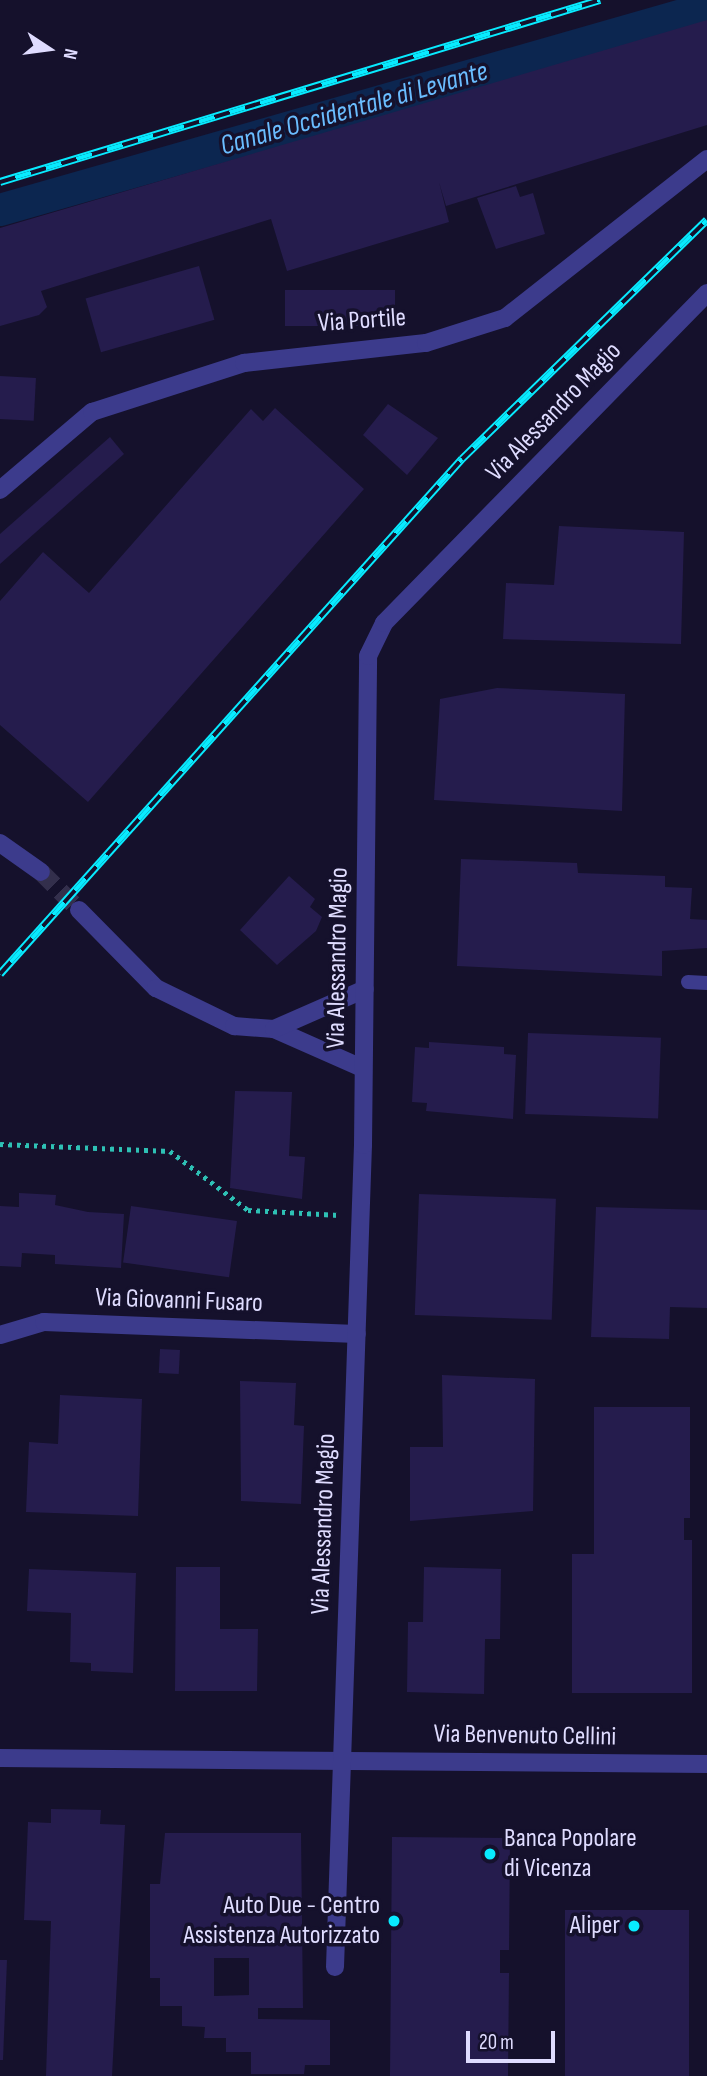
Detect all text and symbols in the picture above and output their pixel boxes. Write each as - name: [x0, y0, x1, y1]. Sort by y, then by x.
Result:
- north arrow: [14, 14, 84, 84]
- text: N: [58, 46, 82, 61]
- water label: Canale Occidentale di Levante: [216, 55, 492, 163]
- street label: Via Portile: [317, 302, 407, 340]
- street label: Via Alessandro Magio: [480, 336, 628, 488]
- street label: Via Alessandro Magio: [321, 867, 355, 1049]
- street label: Via Giovanni Fusaro: [95, 1282, 263, 1320]
- street label: Via Alessandro Magio: [305, 1433, 343, 1615]
- street label: Via Benvenuto Cellini: [433, 1719, 617, 1753]
- place label: Banca Popolare di Vicenza: [504, 1823, 637, 1884]
- marker: Banca Popolare di Vicenza: [482, 1846, 498, 1862]
- place label: Auto Due - Centro Assistenza Autorizzato: [183, 1890, 380, 1952]
- place label: Aliper: [570, 1910, 620, 1942]
- marker: Auto Due - Centro Assistenza Autorizzato: [386, 1913, 402, 1929]
- marker: Aliper: [626, 1918, 642, 1934]
- scale bar: [469, 2016, 558, 2060]
- text: 20 m: [479, 2030, 514, 2055]

